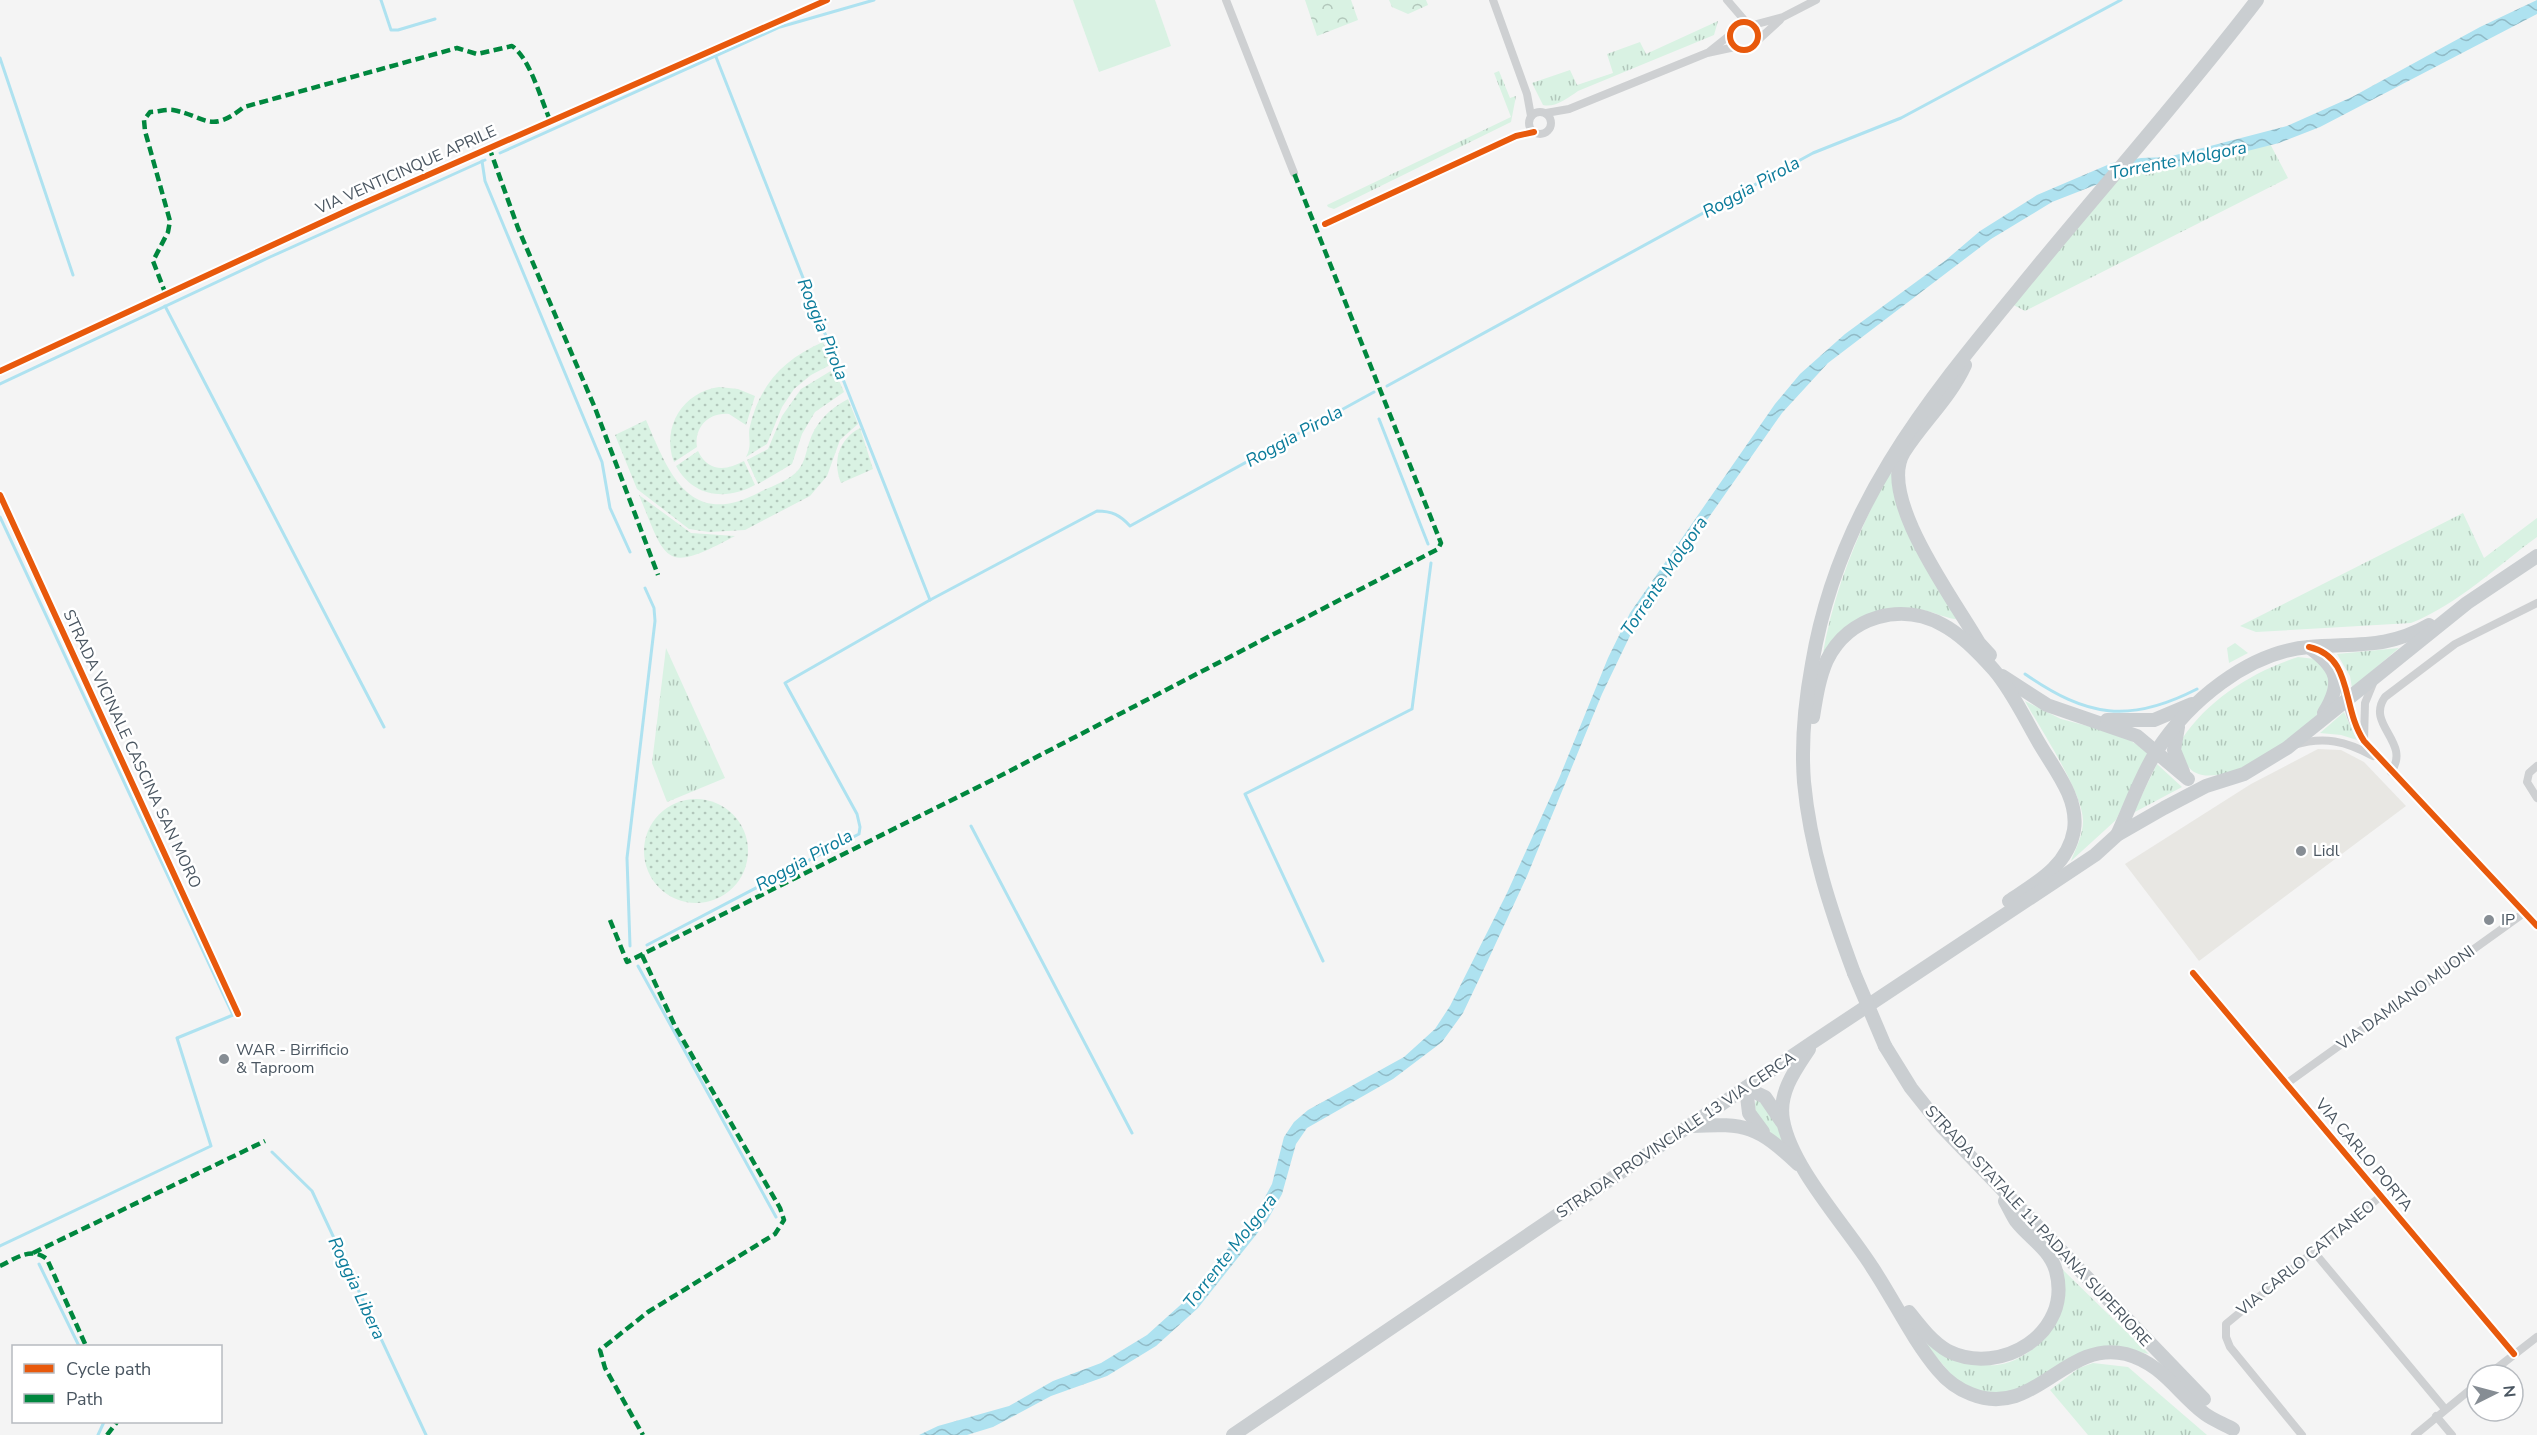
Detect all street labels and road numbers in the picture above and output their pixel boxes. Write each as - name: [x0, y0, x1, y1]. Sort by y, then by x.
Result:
- street label: VIA VENTICINQUE APRILE: [311, 120, 500, 220]
- street label: STRADA VICINALE CASCINA SAN MORO: [58, 606, 206, 892]
- street label: VIA DAMIANO MUONI: [2332, 940, 2479, 1056]
- street label: STRADA PROVINCIALE 13 VIA CERCA: [1552, 1046, 1800, 1224]
- street label: VIA CARLO PORTA: [2310, 1093, 2418, 1216]
- street label: STRADA STATALE 11 PADANA SUPERIORE: [1920, 1101, 2156, 1351]
- street label: VIA CARLO CATTANEO: [2231, 1195, 2380, 1321]

